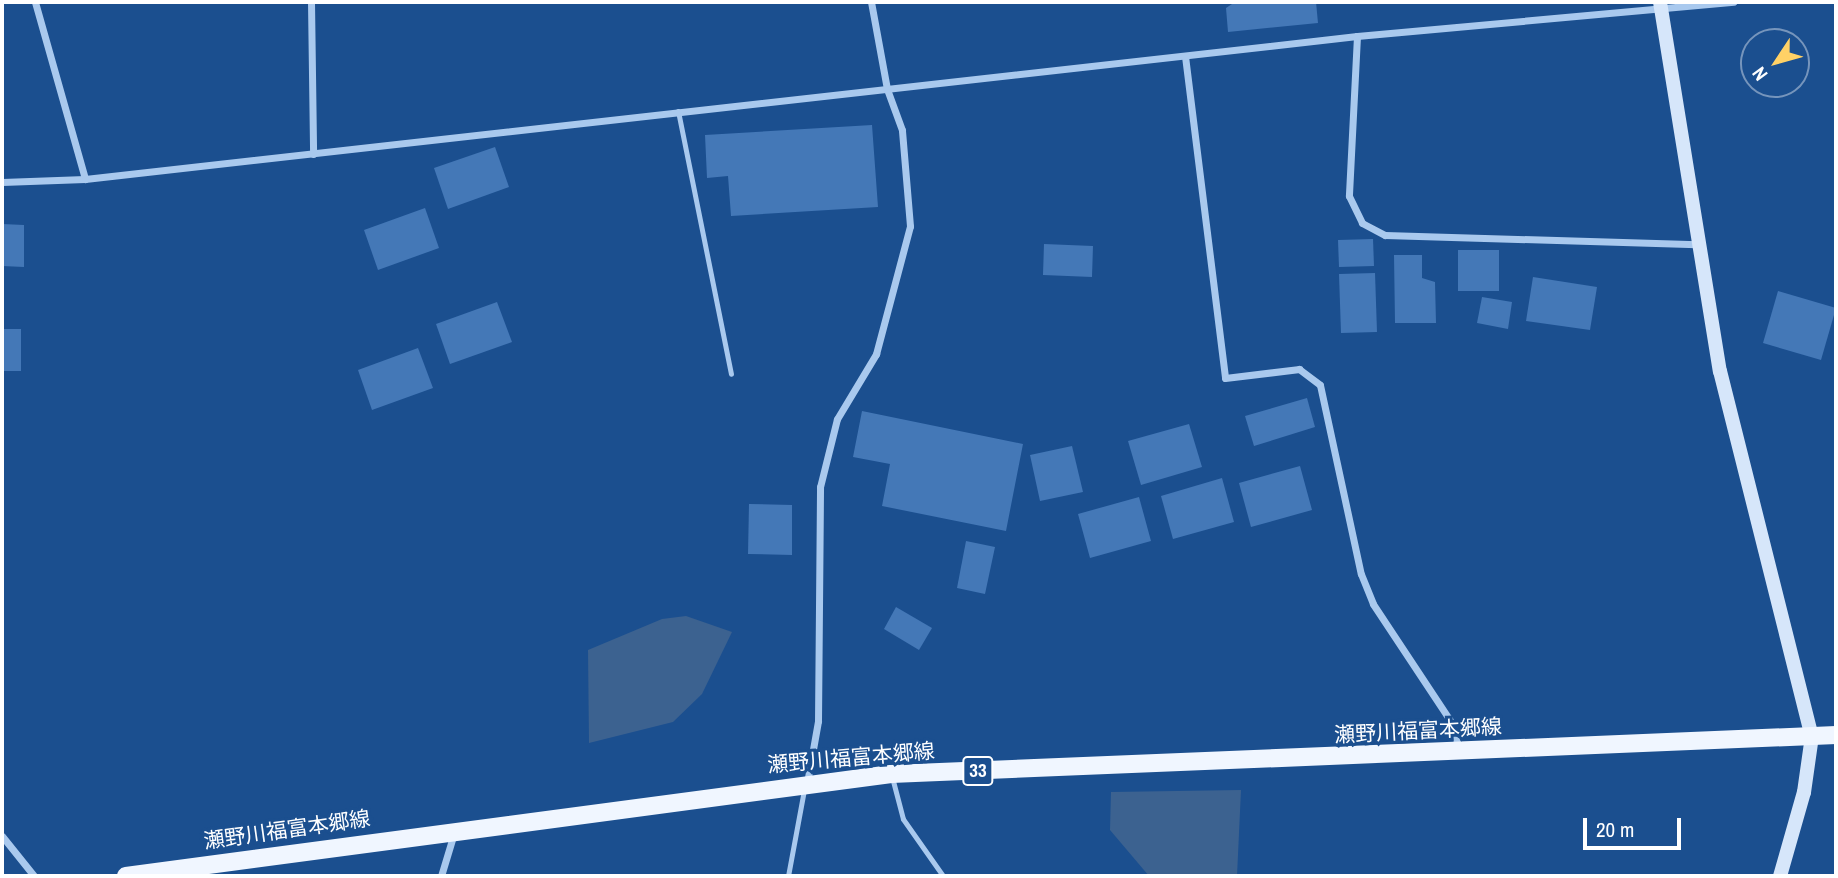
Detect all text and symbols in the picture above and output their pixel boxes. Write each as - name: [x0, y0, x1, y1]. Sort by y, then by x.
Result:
- north arrow: [1740, 28, 1810, 98]
- text: N: [1746, 62, 1773, 86]
- street label: 瀬野川福富本郷線: [1333, 714, 1503, 748]
- street label: 瀬野川福富本郷線: [766, 738, 936, 778]
- road number: 33: [962, 756, 994, 786]
- scale bar: [1586, 804, 1684, 848]
- street label: 瀬野川福富本郷線: [202, 806, 372, 854]
- text: 20 m: [1596, 815, 1634, 844]

